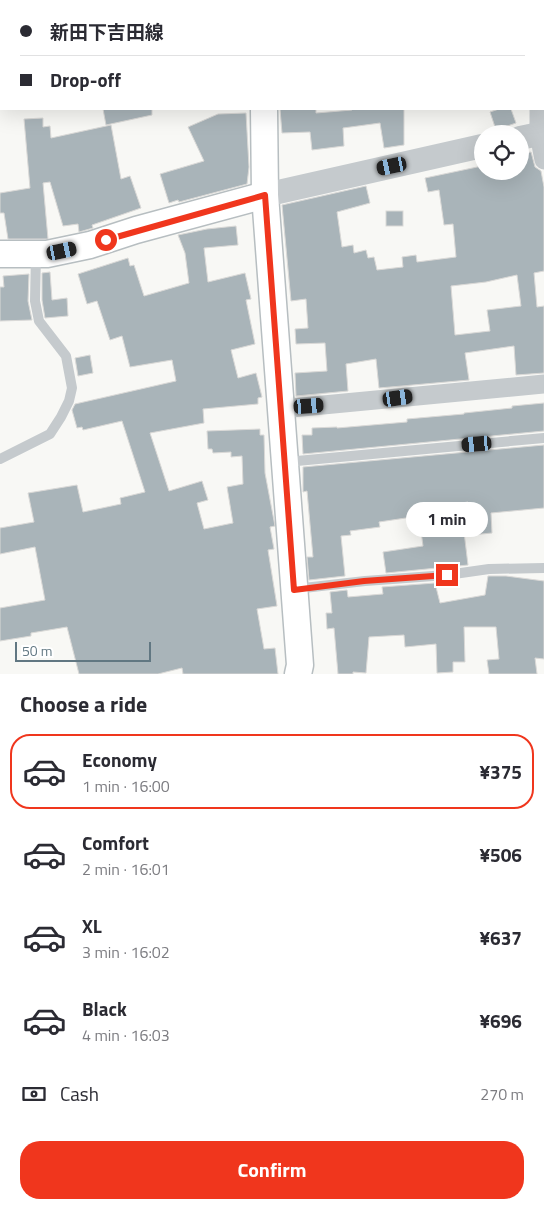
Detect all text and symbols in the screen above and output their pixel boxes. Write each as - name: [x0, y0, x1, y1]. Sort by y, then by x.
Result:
- text: 新田下吉田線: [50, 17, 164, 46]
- text: Drop-off: [50, 65, 121, 94]
- map controls: [474, 125, 529, 180]
- button: locate: [474, 125, 529, 180]
- car: [375, 156, 408, 176]
- route start: [95, 229, 117, 251]
- car: [45, 241, 78, 261]
- car: [382, 388, 413, 408]
- car: [293, 397, 324, 415]
- car: [461, 435, 492, 453]
- callout: 1 min: [406, 502, 488, 538]
- text: 1 min: [428, 507, 466, 531]
- route end: [436, 564, 458, 586]
- scale bar: [15, 639, 151, 662]
- text: 50 m: [22, 640, 52, 661]
- text: Choose a ride: [20, 687, 147, 721]
- text: Economy: [82, 745, 157, 774]
- icon: car: [22, 749, 67, 794]
- text: ¥375: [479, 757, 522, 786]
- text: 1 min · 16:00: [82, 774, 170, 798]
- text: Comfort: [82, 828, 149, 857]
- icon: car: [22, 832, 67, 877]
- text: ¥506: [479, 840, 522, 869]
- text: 2 min · 16:01: [82, 857, 170, 881]
- text: XL: [82, 911, 102, 940]
- icon: car: [22, 915, 67, 960]
- text: ¥637: [479, 923, 522, 952]
- text: 3 min · 16:02: [82, 940, 170, 964]
- text: Black: [82, 994, 127, 1023]
- icon: car: [22, 998, 67, 1043]
- text: ¥696: [479, 1006, 522, 1035]
- text: 4 min · 16:03: [82, 1023, 170, 1047]
- text: Cash: [60, 1079, 99, 1108]
- icon: cash: [20, 1080, 48, 1108]
- text: 270 m: [480, 1082, 524, 1106]
- button: Confirm: [20, 1141, 524, 1199]

